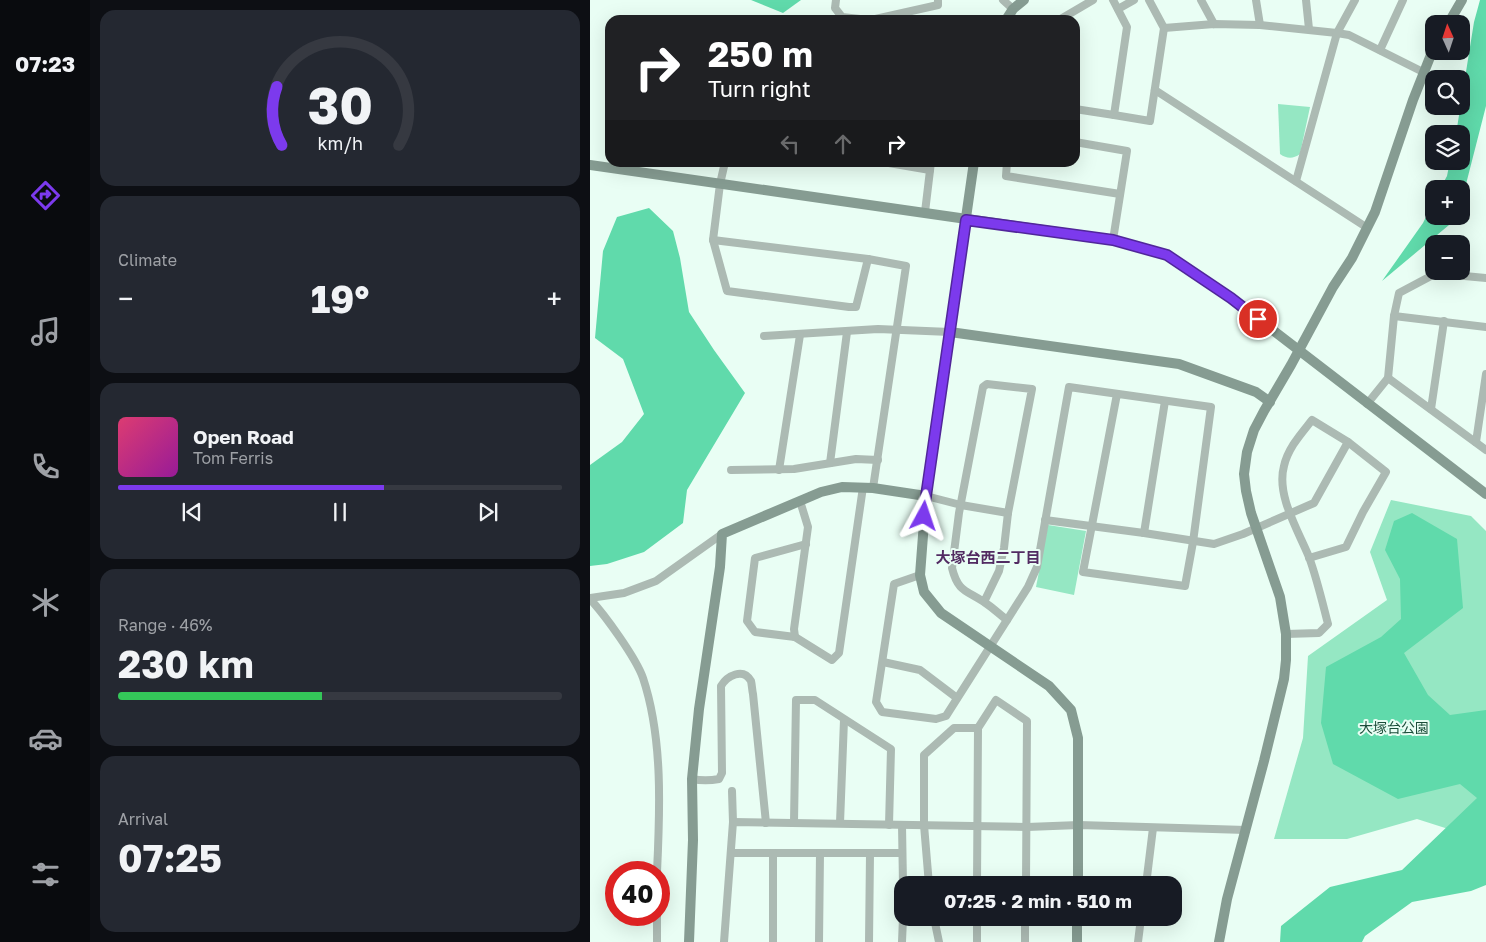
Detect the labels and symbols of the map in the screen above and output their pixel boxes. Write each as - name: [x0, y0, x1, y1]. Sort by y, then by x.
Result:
- north arrow: [1425, 15, 1470, 60]
- pin: [1237, 298, 1279, 340]
- position arrow: [897, 489, 949, 541]
- district label: 大塚台西二丁目: [935, 548, 1041, 566]
- park label: 大塚台公園: [1359, 719, 1429, 736]
- speed limit sign: 40: [605, 861, 670, 926]

